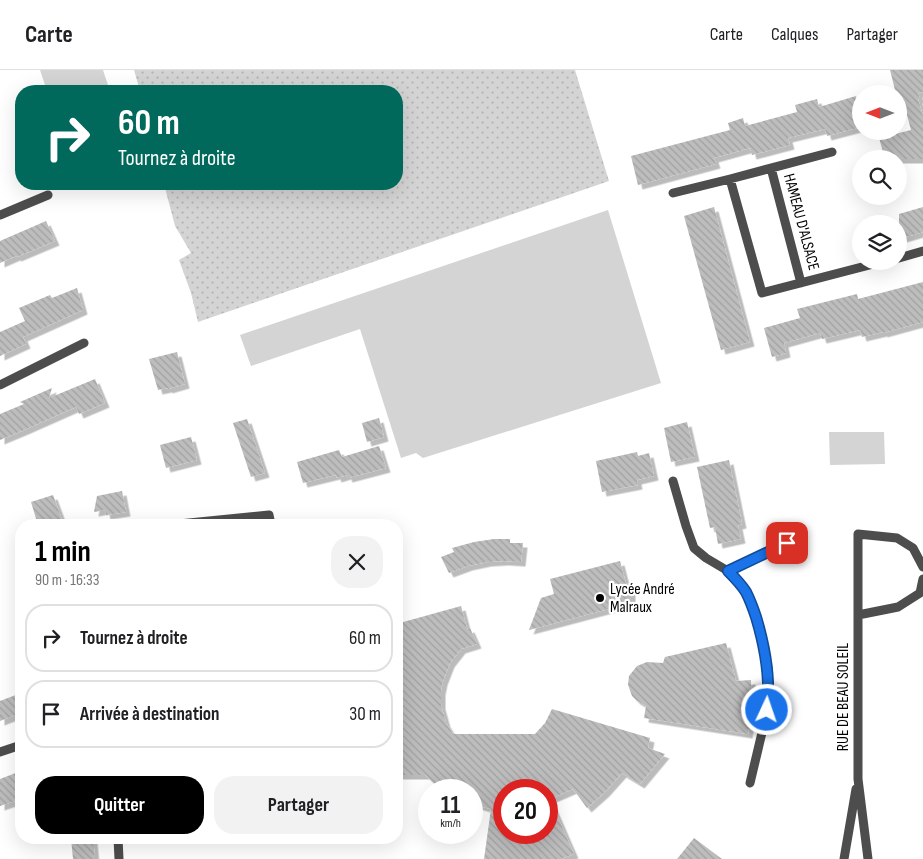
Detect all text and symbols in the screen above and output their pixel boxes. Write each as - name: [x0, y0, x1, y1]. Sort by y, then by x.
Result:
- text: Carte: [25, 20, 73, 49]
- text: Carte: [710, 24, 743, 45]
- text: Calques: [771, 24, 818, 45]
- text: Partager: [846, 24, 898, 45]
- north arrow: [852, 85, 908, 140]
- map controls: [852, 85, 907, 270]
- text: 60 m: [118, 102, 180, 145]
- icon: right: [35, 105, 100, 170]
- text: Tournez à droite: [118, 145, 235, 172]
- button: search: [852, 150, 907, 205]
- street label: HAMEAU D'ALSACE: [779, 172, 823, 272]
- button: layers: [852, 215, 907, 270]
- pin: [766, 522, 808, 564]
- icon: arrive: [773, 529, 801, 557]
- text: 1 min: [35, 534, 91, 570]
- button: close: [331, 536, 383, 588]
- text: 90 m · 16:33: [35, 571, 99, 590]
- place label: Lycée André Malraux: [610, 580, 675, 617]
- marker: Lycée André Malraux: [594, 592, 606, 604]
- icon: right: [37, 624, 65, 652]
- text: Tournez à droite: [80, 627, 188, 650]
- text: 60 m: [349, 627, 381, 650]
- street label: RUE DE BEAU SOLEIL: [834, 643, 853, 751]
- position arrow: [740, 683, 792, 735]
- icon: arrive: [37, 700, 65, 728]
- text: Arrivée à destination: [80, 703, 220, 726]
- text: 30 m: [349, 703, 381, 726]
- button: Quitter: [35, 776, 204, 834]
- button: Partager: [214, 776, 383, 834]
- speed limit sign: 20: [493, 779, 558, 844]
- text: 11: [441, 790, 460, 821]
- text: km/h: [440, 816, 461, 831]

